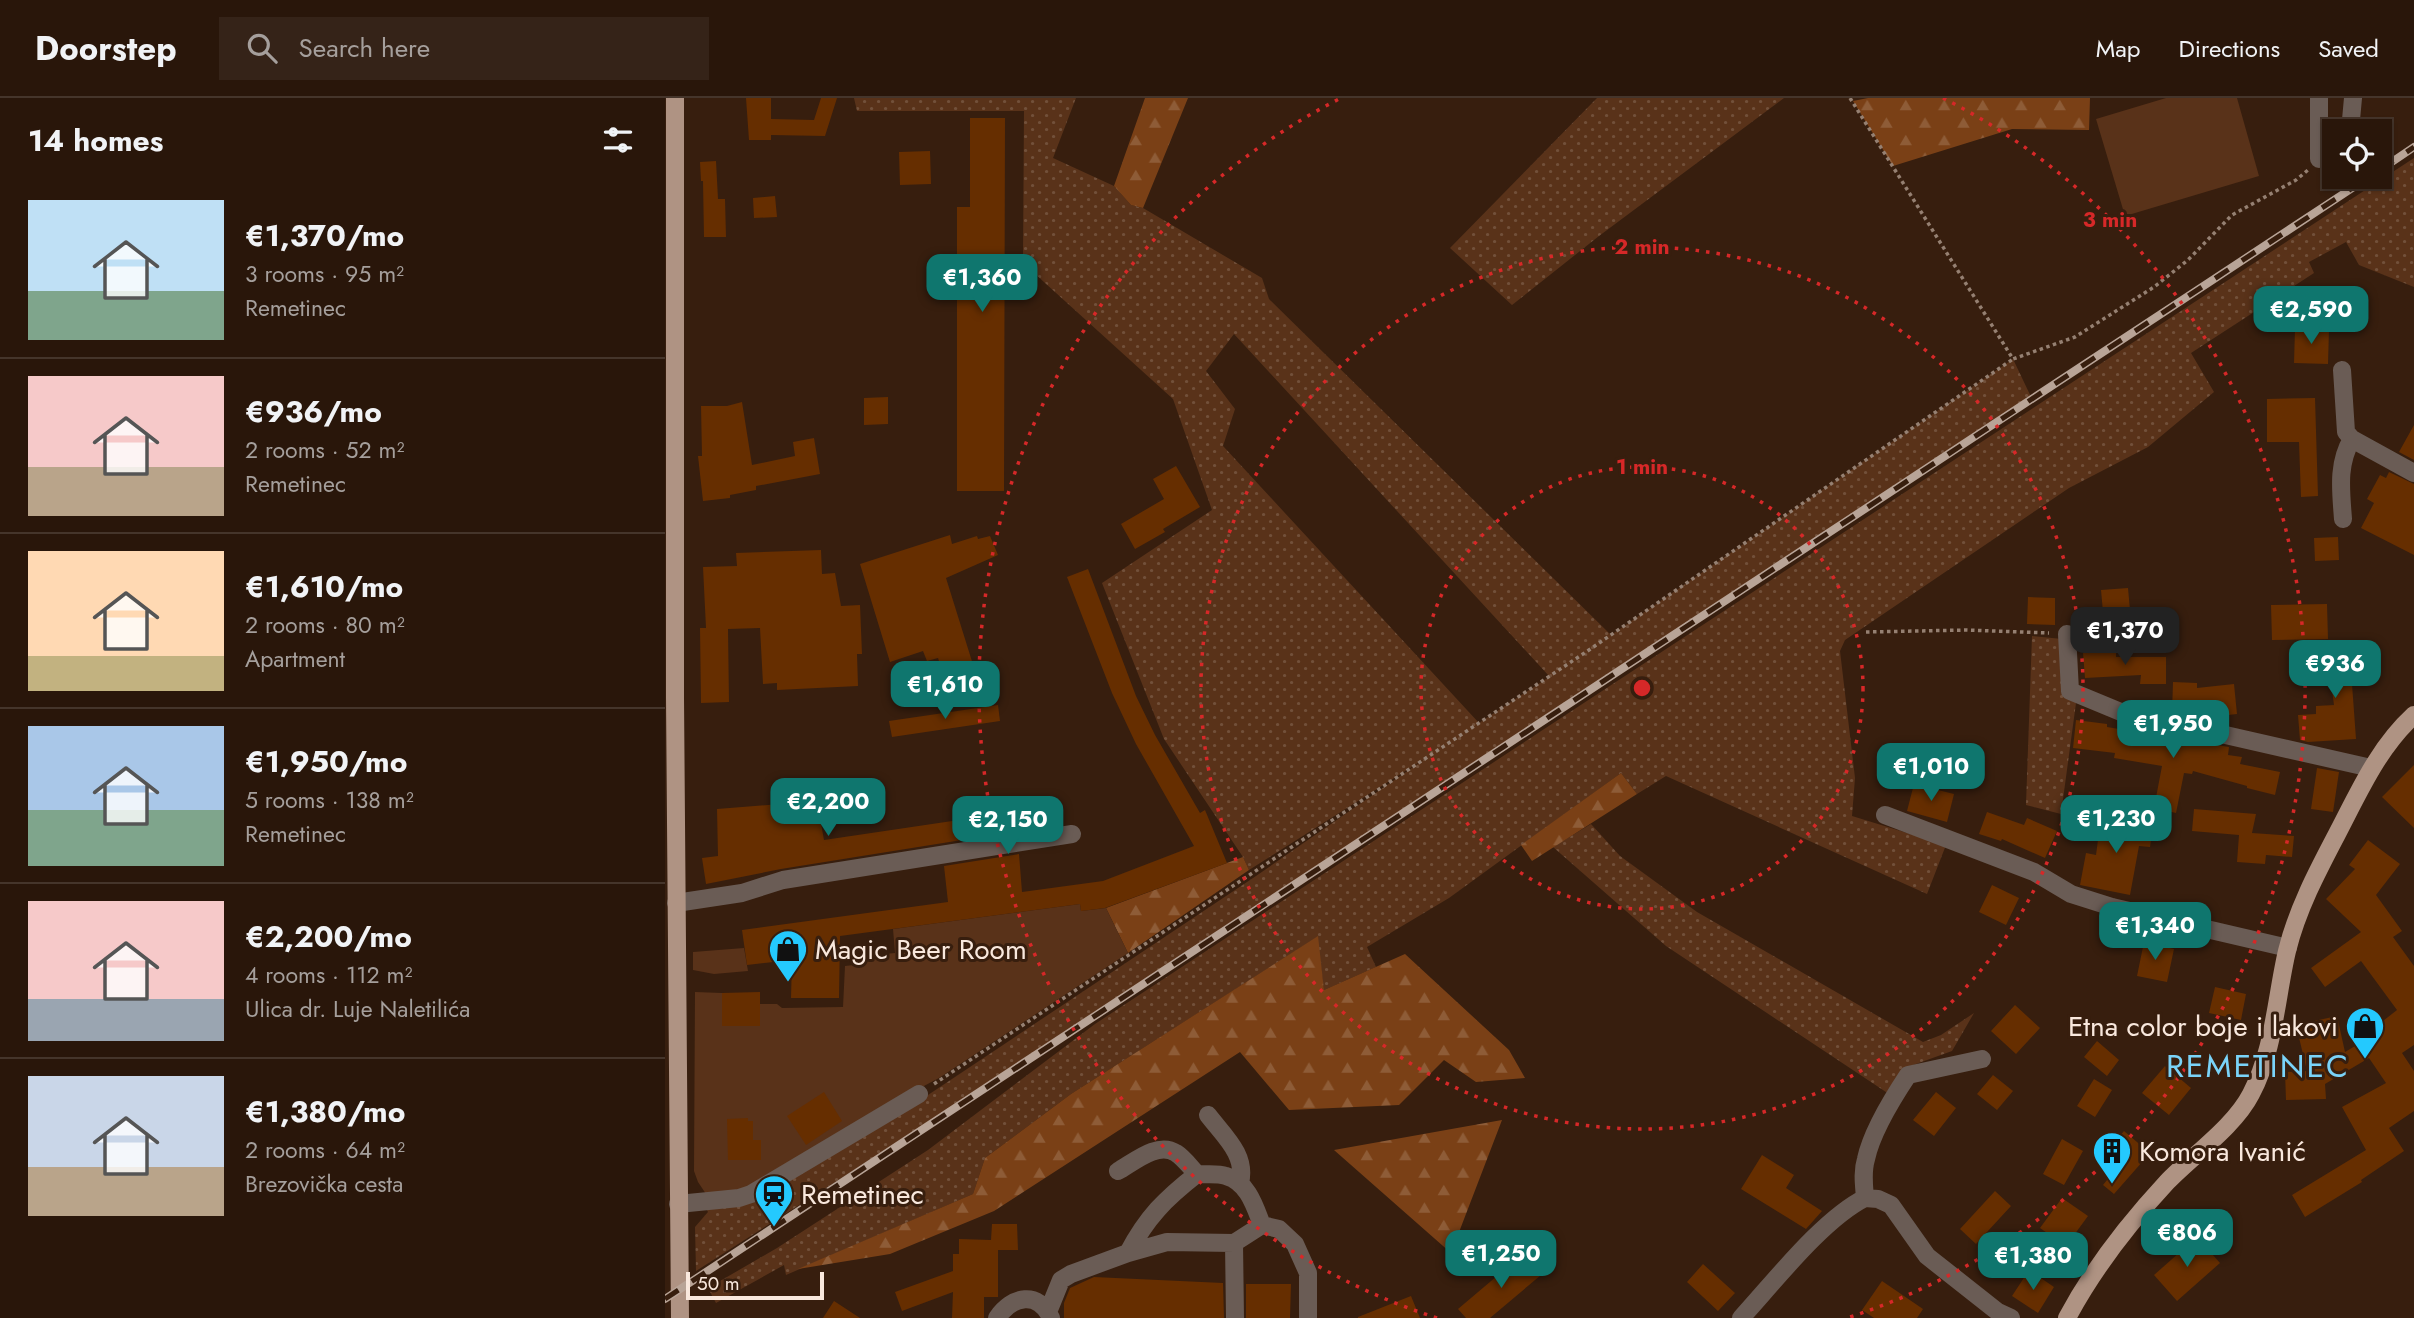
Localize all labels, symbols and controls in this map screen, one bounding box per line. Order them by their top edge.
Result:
search box [219,17,709,80]
text: Doorstep [35,25,177,72]
icon: search [243,29,281,67]
text: Search here [299,29,430,67]
text: Map [2096,31,2141,66]
text: Directions [2179,31,2280,66]
text: Saved [2318,31,2379,66]
text: 14 homes [28,119,163,162]
map controls [2322,119,2392,189]
button: locate [2322,119,2392,189]
icon: filters [599,121,637,159]
text: 3 min [2083,205,2137,235]
text: €1,370/mo [245,214,404,257]
icon: home [84,228,168,312]
text: 2 min [1614,232,1670,262]
pin: €1,360 [925,254,1039,314]
text: 3 rooms · 95 m² [245,257,404,291]
text: €1,360 [942,260,1022,294]
pin: €2,590 [2254,286,2368,346]
text: Remetinec [245,291,346,325]
text: €2,590 [2269,292,2353,326]
text: €936/mo [245,390,382,433]
icon: home [84,404,168,488]
text: 2 rooms · 52 m² [245,433,404,467]
text: 1 min [1616,452,1668,482]
text: Remetinec [245,467,346,501]
text: €1,610/mo [245,565,403,608]
icon: home [84,579,168,663]
text: 2 rooms · 80 m² [245,608,405,642]
pin: €1,370 [2068,608,2182,667]
text: €1,370 [2086,613,2164,647]
pin: €936 [2294,640,2376,700]
text: Apartment [245,642,345,676]
text: €936 [2305,646,2365,680]
pin: €1,610 [888,662,1002,721]
text: €1,610 [907,667,983,701]
centre of rings [1630,676,1654,700]
pin: €1,950 [2116,700,2230,760]
text: €1,950 [2133,706,2213,740]
text: €1,950/mo [245,740,407,783]
pin: €1,010 [1874,744,1988,803]
text: €1,010 [1893,749,1969,783]
icon: home [84,754,168,838]
pin: €2,200 [771,778,885,838]
text: 5 rooms · 138 m² [245,783,414,817]
text: €2,200 [786,784,870,818]
pin: €2,150 [951,796,1065,856]
pin: €1,230 [2059,796,2173,855]
text: €1,230 [2077,801,2155,835]
text: €2,150 [968,802,1048,836]
text: Remetinec [245,817,346,851]
pin: €1,340 [2098,902,2212,962]
text: €1,340 [2115,908,2195,942]
text: €2,200/mo [245,915,412,958]
shop icon: Magic Beer Room [767,928,809,983]
icon: home [84,929,168,1013]
place label: Magic Beer Room [815,929,1027,970]
text: 4 rooms · 112 m² [245,958,412,992]
text: Ulica dr. Luje Naletilića [245,992,470,1026]
shop icon: Etna color boje i lakovi [2344,1005,2386,1060]
place label: Etna color boje i lakovi [2068,1006,2338,1047]
district label: REMETINEC [2166,1043,2350,1089]
text: €1,380/mo [245,1090,405,1133]
icon: home [84,1104,168,1188]
building icon: Komora Ivanić [2091,1130,2133,1185]
place label: Komora Ivanić [2139,1131,2306,1172]
text: 2 rooms · 64 m² [245,1133,405,1167]
text: Brezovička cesta [245,1167,403,1201]
station icon: Remetinec [753,1173,795,1228]
place label: Remetinec [801,1174,924,1215]
pin: €806 [2146,1210,2228,1269]
text: €806 [2157,1215,2217,1249]
pin: €1,250 [1444,1230,1558,1290]
pin: €1,380 [1976,1232,2090,1292]
text: €1,250 [1461,1236,1541,1270]
text: €1,380 [1994,1238,2072,1272]
scale bar [686,1269,824,1301]
text: 50 m [697,1270,740,1297]

